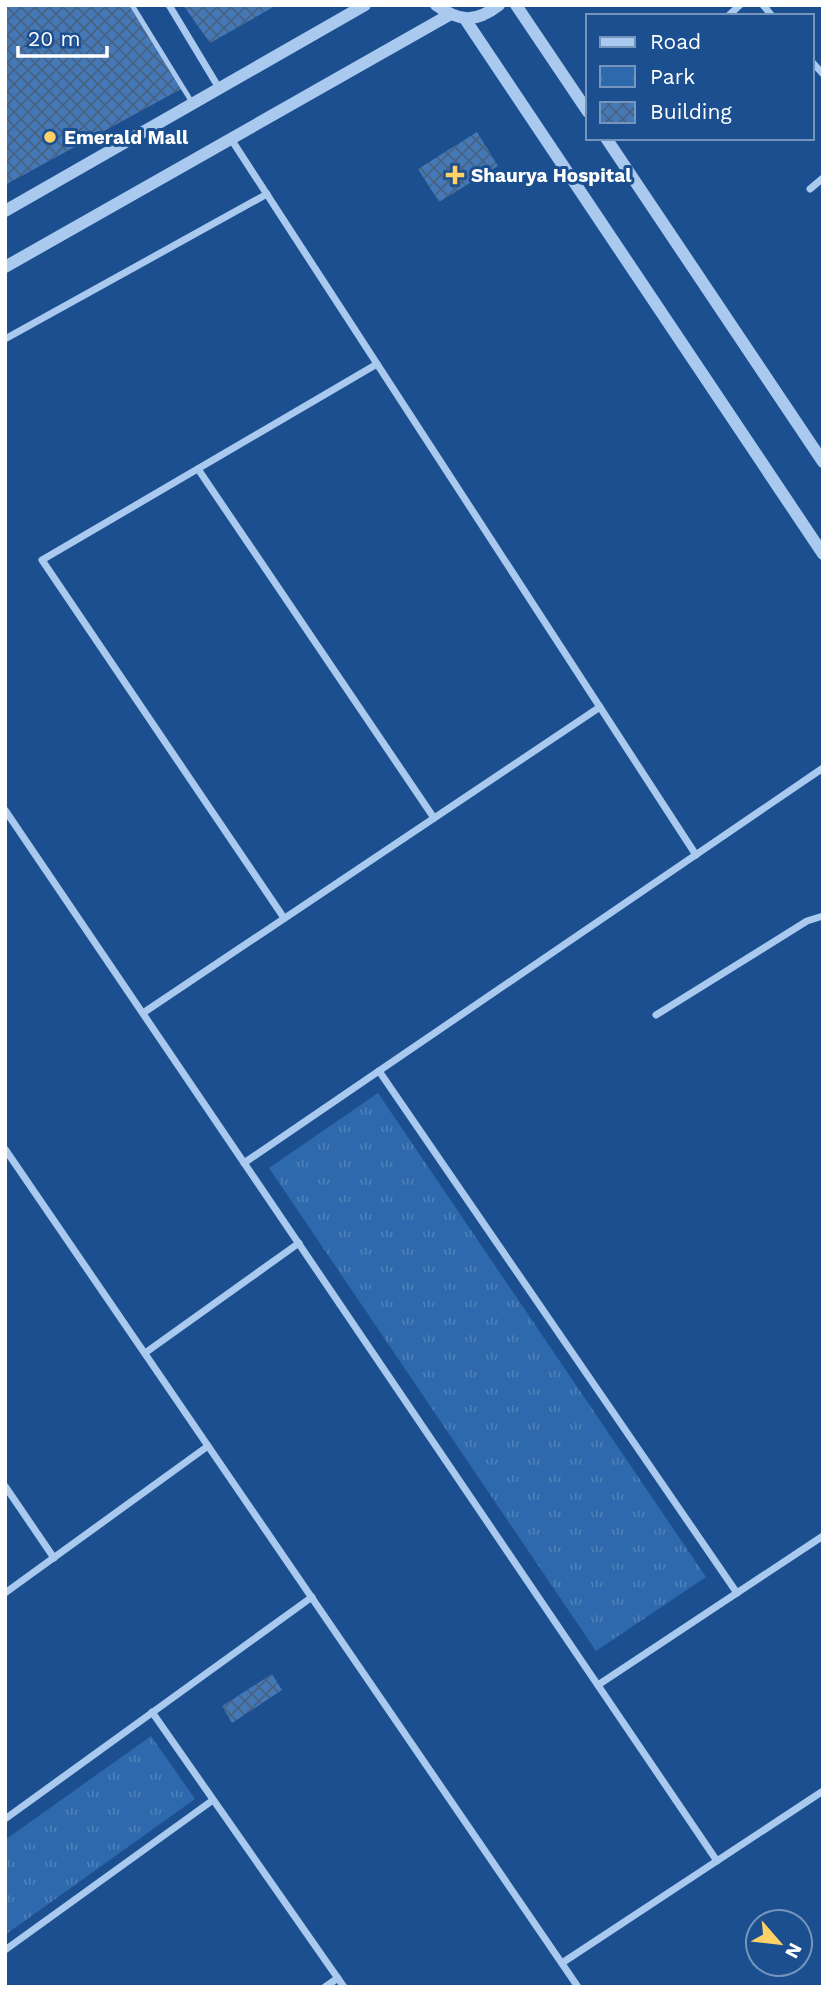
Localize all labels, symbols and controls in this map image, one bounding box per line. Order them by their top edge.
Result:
scale bar [18,14,107,58]
legend [586,14,814,140]
text: 20 m [28,26,80,51]
text: Road [650,29,701,54]
text: Park [650,64,695,89]
text: Building [650,99,732,124]
place label: Emerald Mall [64,126,189,149]
marker: Emerald Mall [42,129,58,145]
place label: Shaurya Hospital [471,164,632,187]
marker: Shaurya Hospital [445,165,465,185]
north arrow [744,1908,814,1978]
text: N [780,1939,807,1962]

